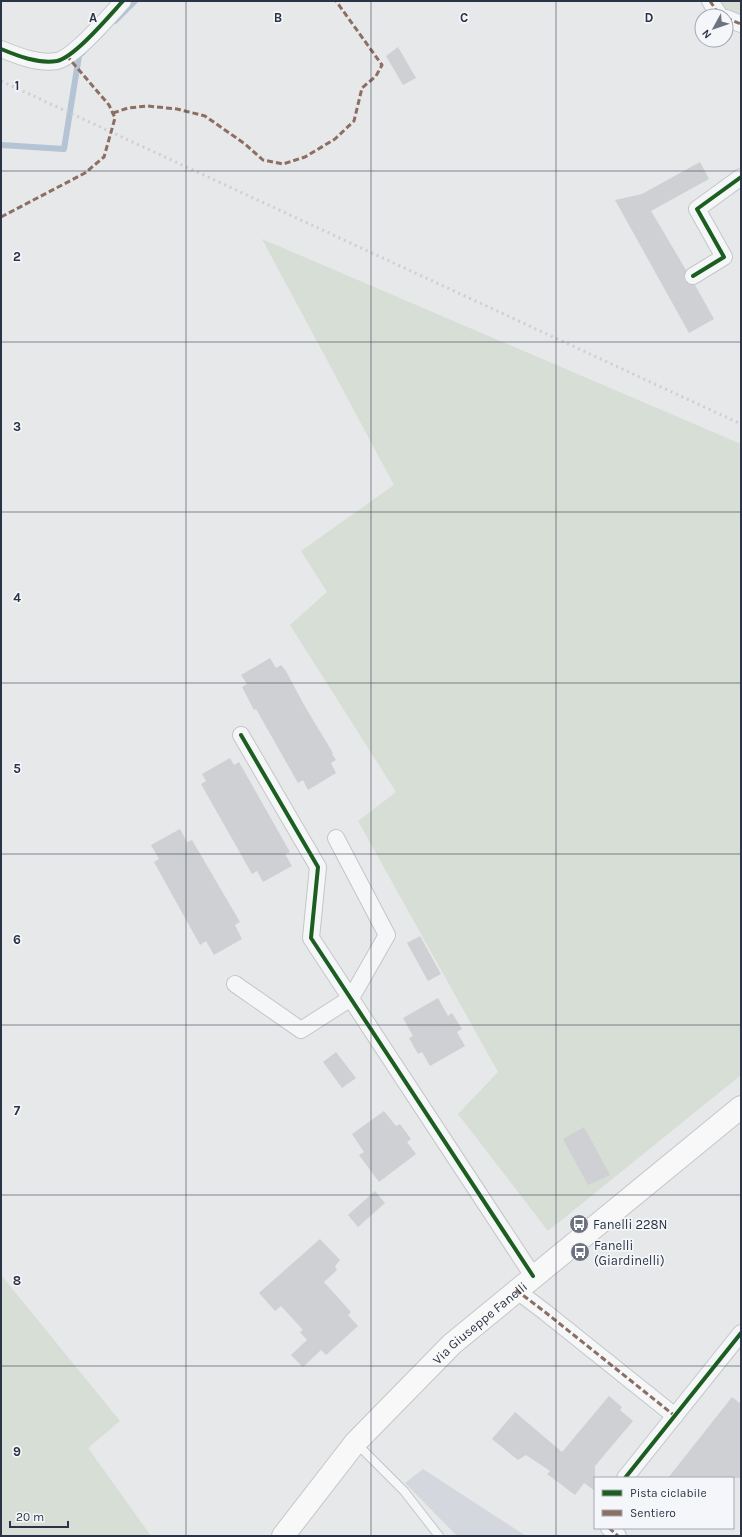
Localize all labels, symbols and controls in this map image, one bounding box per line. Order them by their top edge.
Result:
north arrow [694,8,734,48]
text: A [89,10,97,25]
text: B [274,10,282,25]
text: C [460,10,468,25]
text: D [645,10,654,25]
text: N [699,27,714,41]
text: 1 [15,78,19,93]
text: 2 [13,249,21,264]
text: 3 [13,419,21,434]
text: 4 [13,590,21,605]
text: 5 [13,761,21,776]
text: 6 [13,932,21,947]
text: 7 [14,1103,21,1118]
bus stop icon: Fanelli 228N [568,1213,590,1235]
place label: Fanelli 228N [593,1217,667,1232]
place label: Fanelli (Giardinelli) [594,1238,665,1268]
bus stop icon: Fanelli (Giardinelli) [569,1241,591,1263]
text: 8 [13,1273,21,1288]
street label: Via Giuseppe Fanelli [429,1278,530,1367]
text: 9 [13,1444,21,1459]
legend [594,1477,734,1529]
text: Pista ciclabile [630,1486,707,1500]
scale bar [10,1503,68,1529]
text: Sentiero [630,1506,676,1520]
text: 20 m [16,1510,44,1524]

